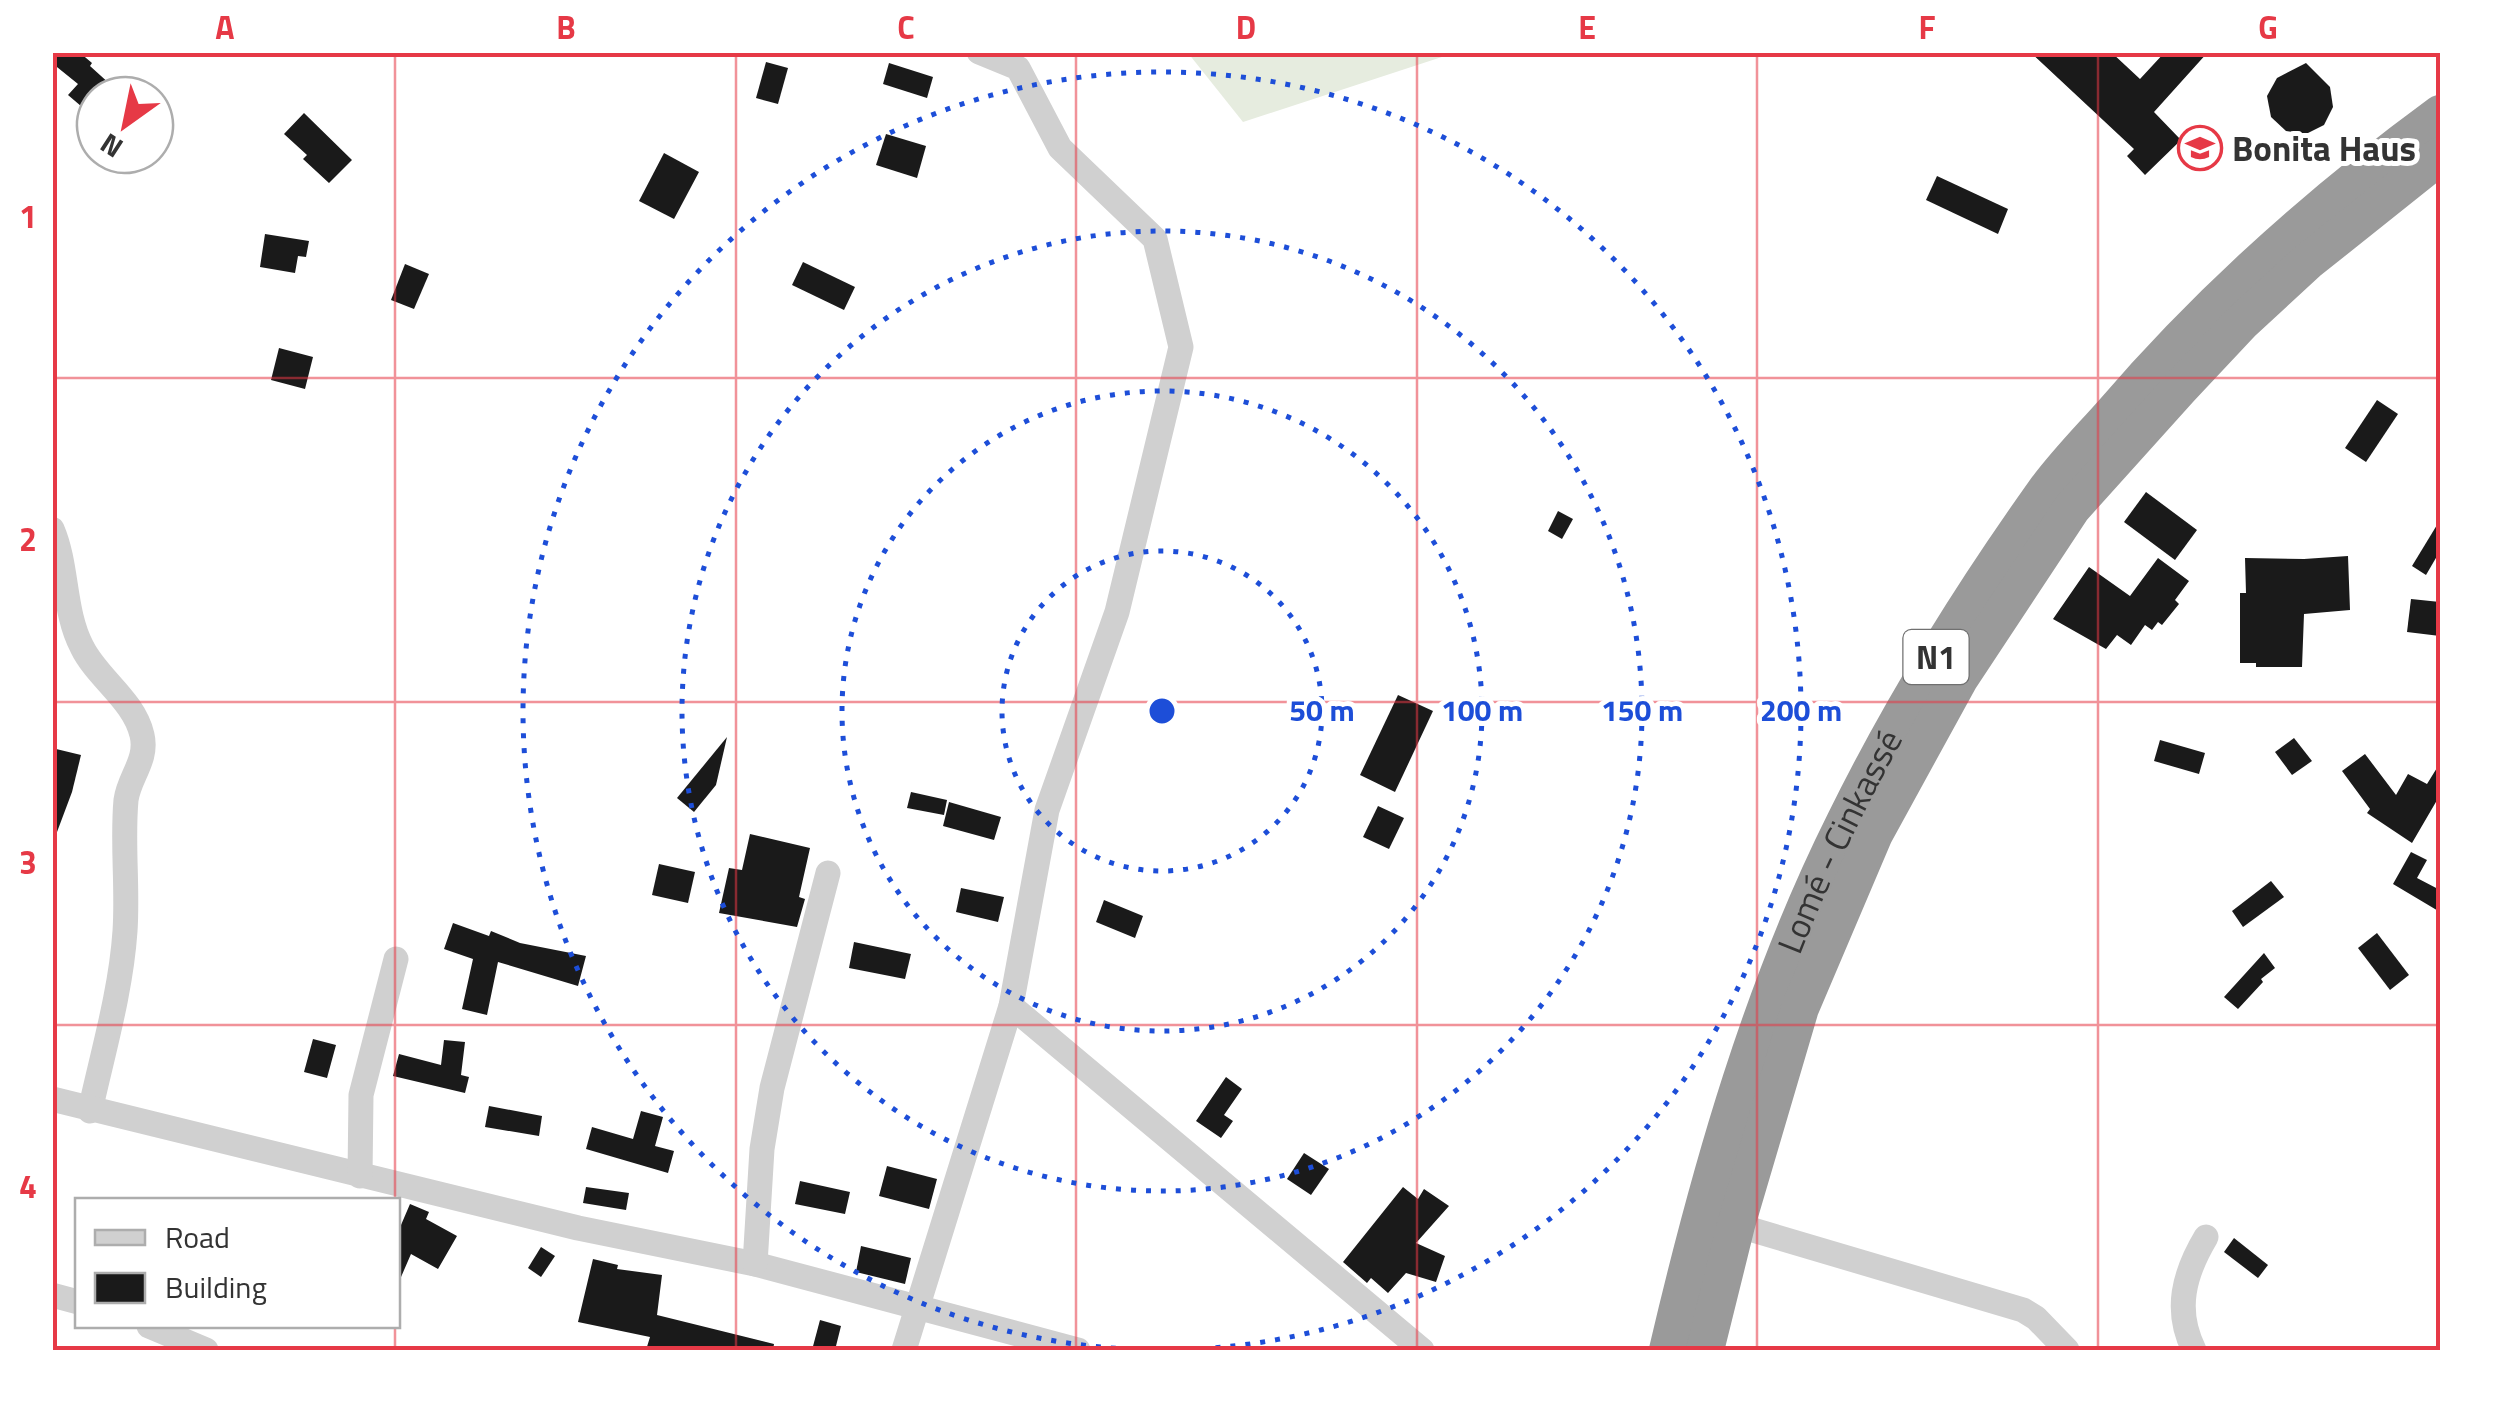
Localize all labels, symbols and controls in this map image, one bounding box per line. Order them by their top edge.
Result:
text: A [215,3,235,51]
text: B [556,3,576,51]
text: C [897,3,915,51]
text: D [1236,3,1256,51]
text: E [1578,3,1596,51]
text: F [1919,3,1936,51]
text: G [2258,3,2278,51]
north arrow [75,75,175,175]
place label: Bonita Haus [2232,121,2416,175]
text: N [91,123,131,170]
school or university icon: Bonita Haus [2177,125,2223,171]
text: 1 [19,192,37,240]
text: 2 [19,515,37,563]
road number: N1 [1904,630,1968,684]
text: 50 m [1289,687,1355,733]
text: 100 m [1441,687,1523,733]
text: 150 m [1601,687,1683,733]
text: 200 m [1760,687,1842,733]
centre of rings [1144,693,1180,729]
street label: Lomé - Cinkassé [1762,719,1916,961]
text: 3 [19,838,37,886]
text: 4 [19,1162,37,1210]
legend [75,1198,400,1328]
text: Road [165,1214,230,1260]
text: Building [165,1264,267,1310]

